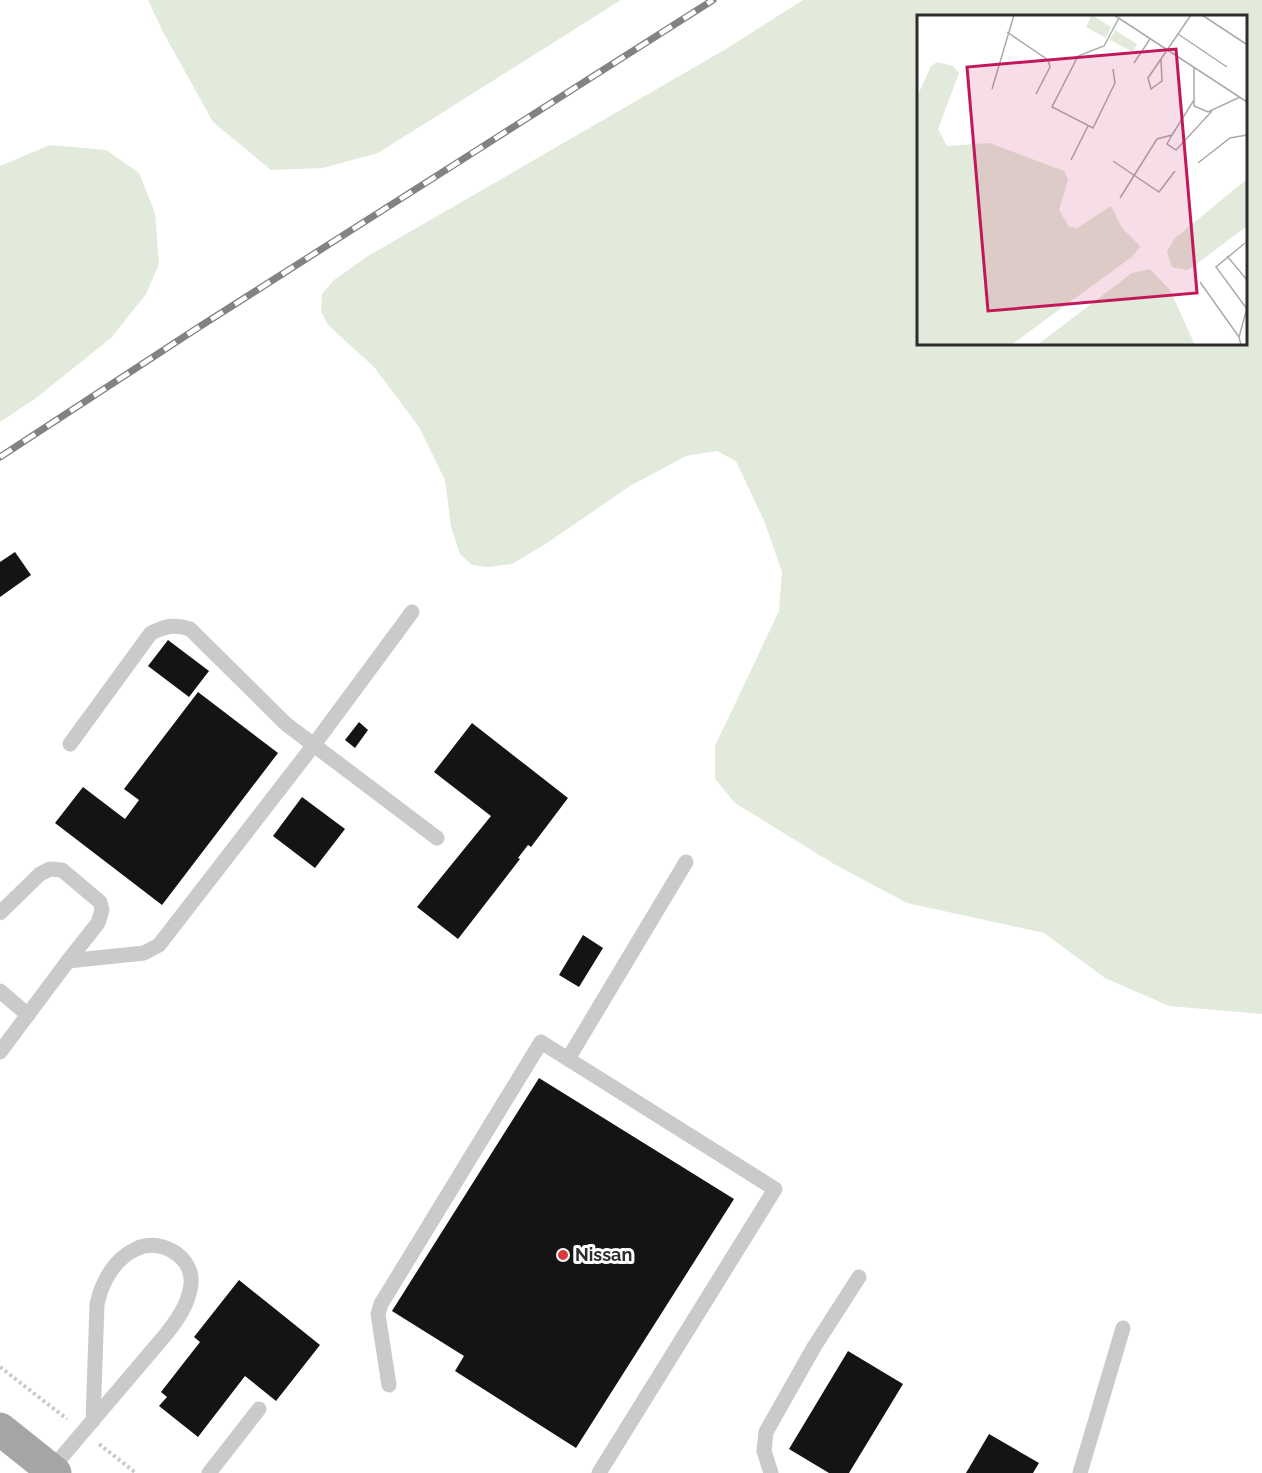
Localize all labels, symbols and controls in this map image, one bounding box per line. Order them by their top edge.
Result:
inset map [917,15,1247,345]
place label: Nissan [575,1244,632,1265]
marker: Nissan [556,1248,570,1262]

